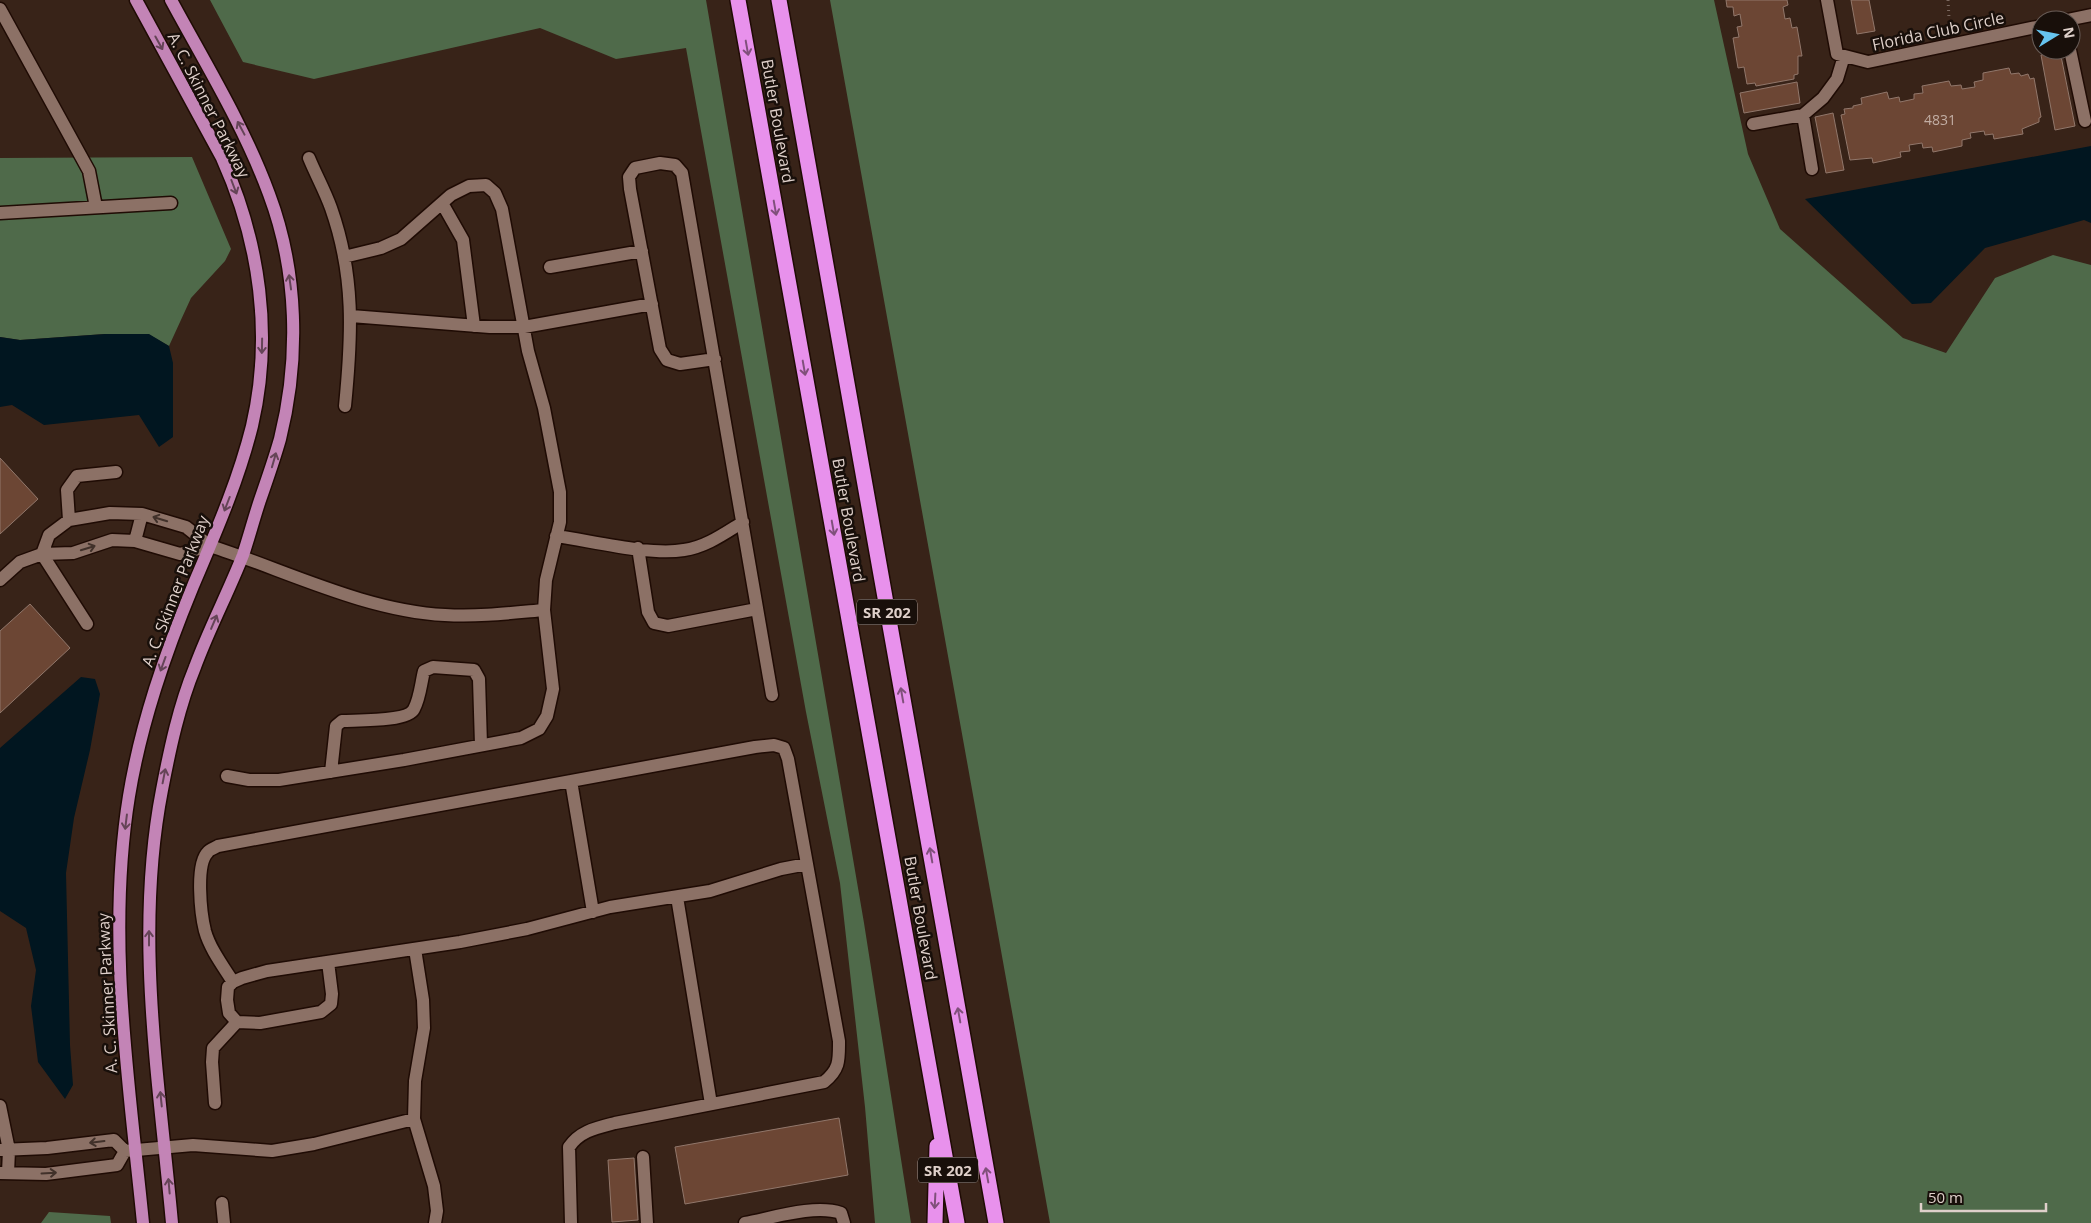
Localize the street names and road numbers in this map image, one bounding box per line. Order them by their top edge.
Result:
street label: Florida Club Circle [1870,6,2006,56]
street label: A. C. Skinner Parkway [163,29,256,182]
street label: Butler Boulevard [756,57,800,185]
street label: Butler Boulevard [827,456,871,584]
street label: A. C. Skinner Parkway [136,511,214,670]
road number: SR 202 [857,600,917,624]
street label: Butler Boulevard [899,854,943,982]
street label: A. C. Skinner Parkway [92,911,122,1074]
road number: SR 202 [918,1158,978,1182]

